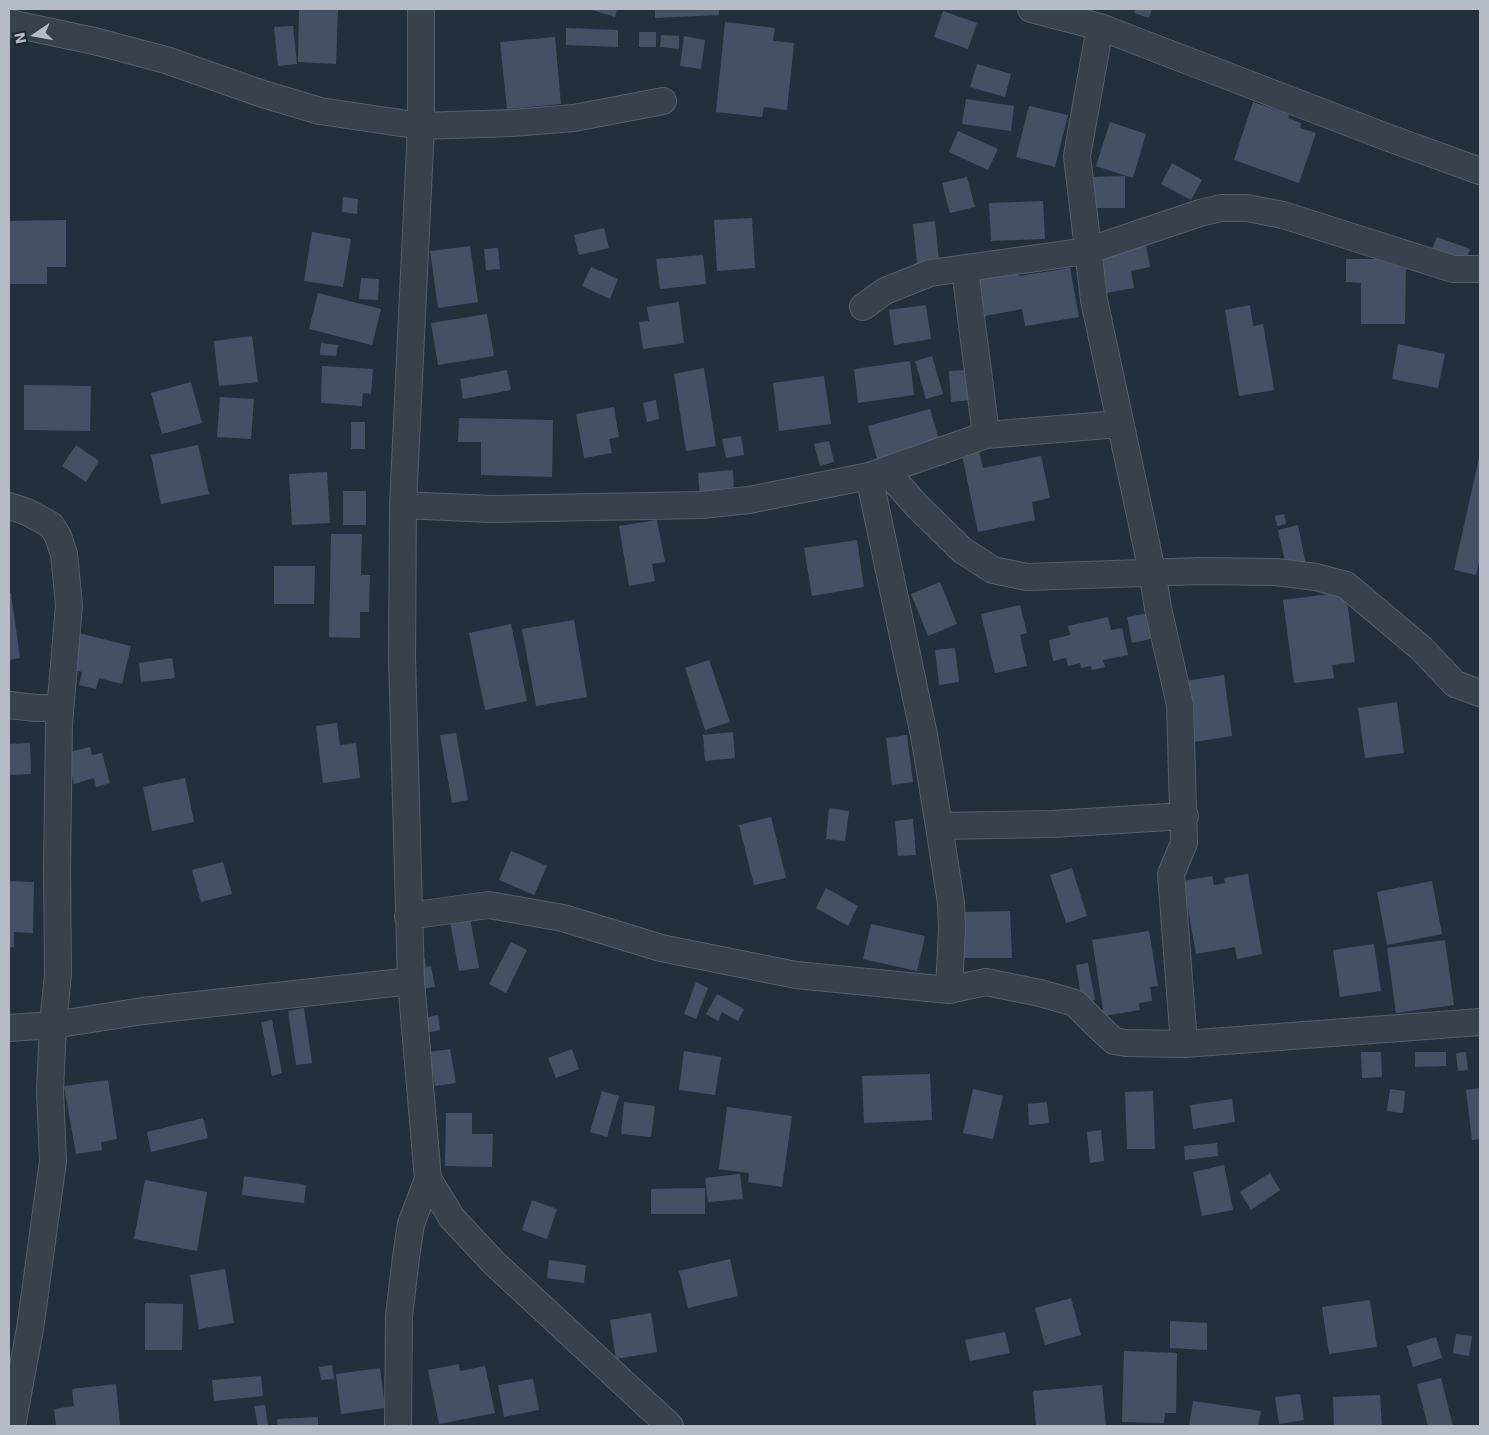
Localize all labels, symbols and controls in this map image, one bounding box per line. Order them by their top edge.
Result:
north arrow [10,10,60,60]
text: N [11,31,29,46]

